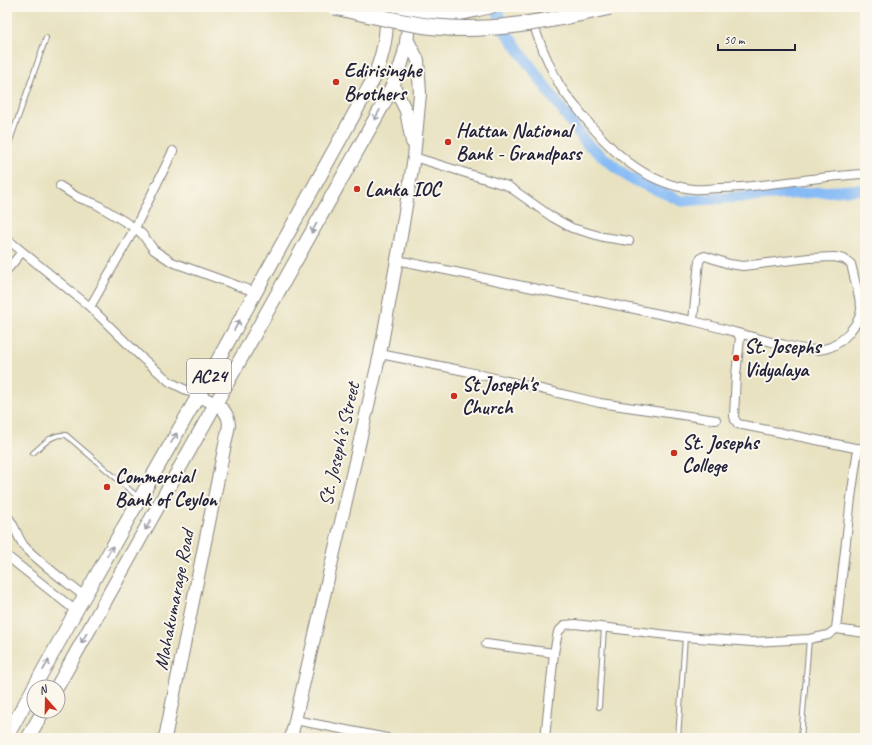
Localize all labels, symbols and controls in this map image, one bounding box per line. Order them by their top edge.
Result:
scale bar [718,26,795,52]
text: 50 m [724,32,746,48]
place label: Edirisinghe Brothers [344,58,423,106]
marker: Edirisinghe Brothers [331,77,341,87]
one-way arrow [373,108,381,120]
place label: Hattan National Bank - Grandpass [456,118,583,166]
marker: Hattan National Bank - Grandpass [443,137,453,147]
place label: Lanka IOC [365,177,442,202]
marker: Lanka IOC [352,184,362,194]
one-way arrow [309,222,317,234]
one-way arrow [234,319,241,331]
place label: St. Josephs Vidyalaya [744,334,823,383]
marker: St. Josephs Vidyalaya [731,353,741,363]
road number: AC24 [187,359,231,393]
place label: St Joseph's Church [462,372,539,420]
street label: St. Joseph's Street [313,378,366,508]
marker: St Joseph's Church [449,391,459,401]
place label: St. Josephs College [682,430,761,478]
one-way arrow [171,432,178,444]
marker: St. Josephs College [669,448,679,458]
place label: Commercial Bank of Ceylon [115,464,219,512]
marker: Commercial Bank of Ceylon [102,482,112,492]
one-way arrow [143,518,151,530]
street label: Mahakumarage Road [148,525,200,672]
one-way arrow [106,545,114,557]
one-way arrow [80,632,87,644]
one-way arrow [43,659,51,671]
north arrow [26,679,66,719]
text: N [37,681,50,697]

